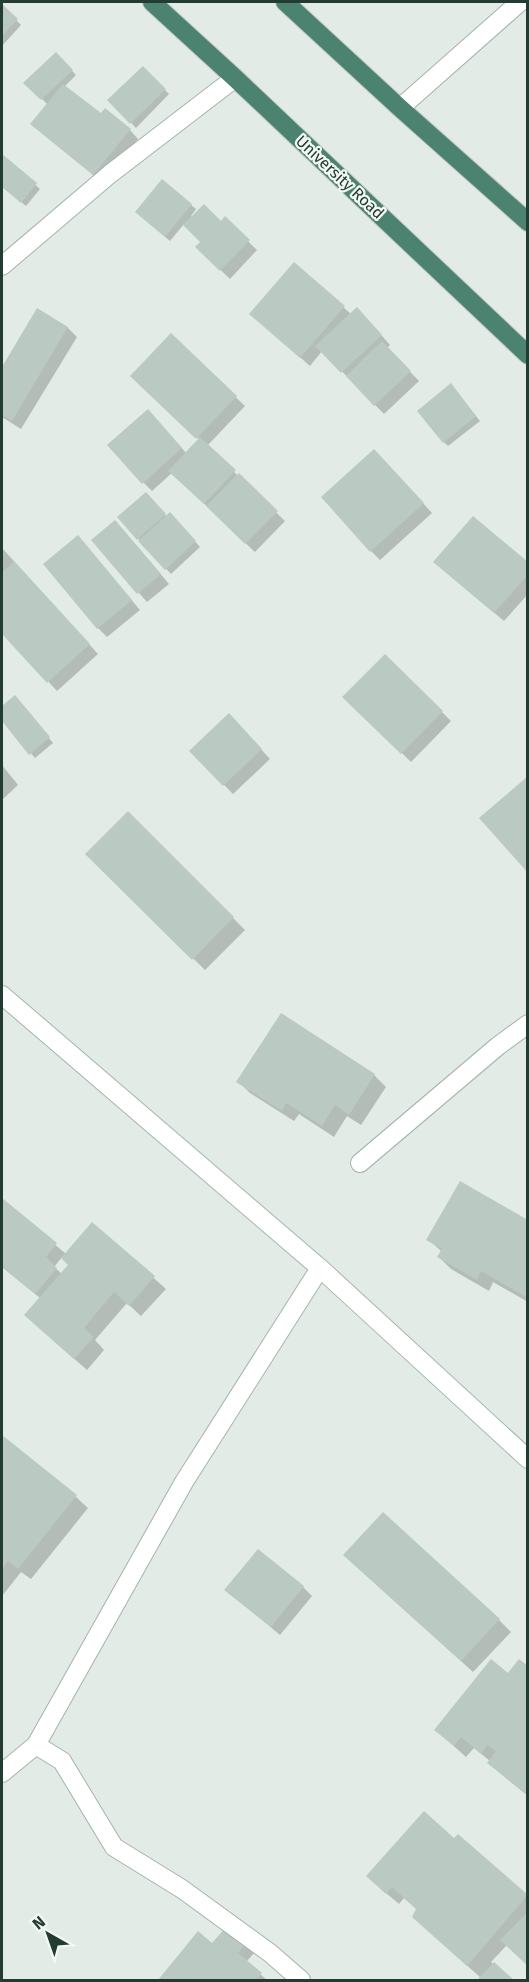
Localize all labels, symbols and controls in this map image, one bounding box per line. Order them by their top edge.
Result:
street label: University Road [292,131,388,223]
north arrow [18,1904,78,1964]
text: N [29,1912,49,1934]

